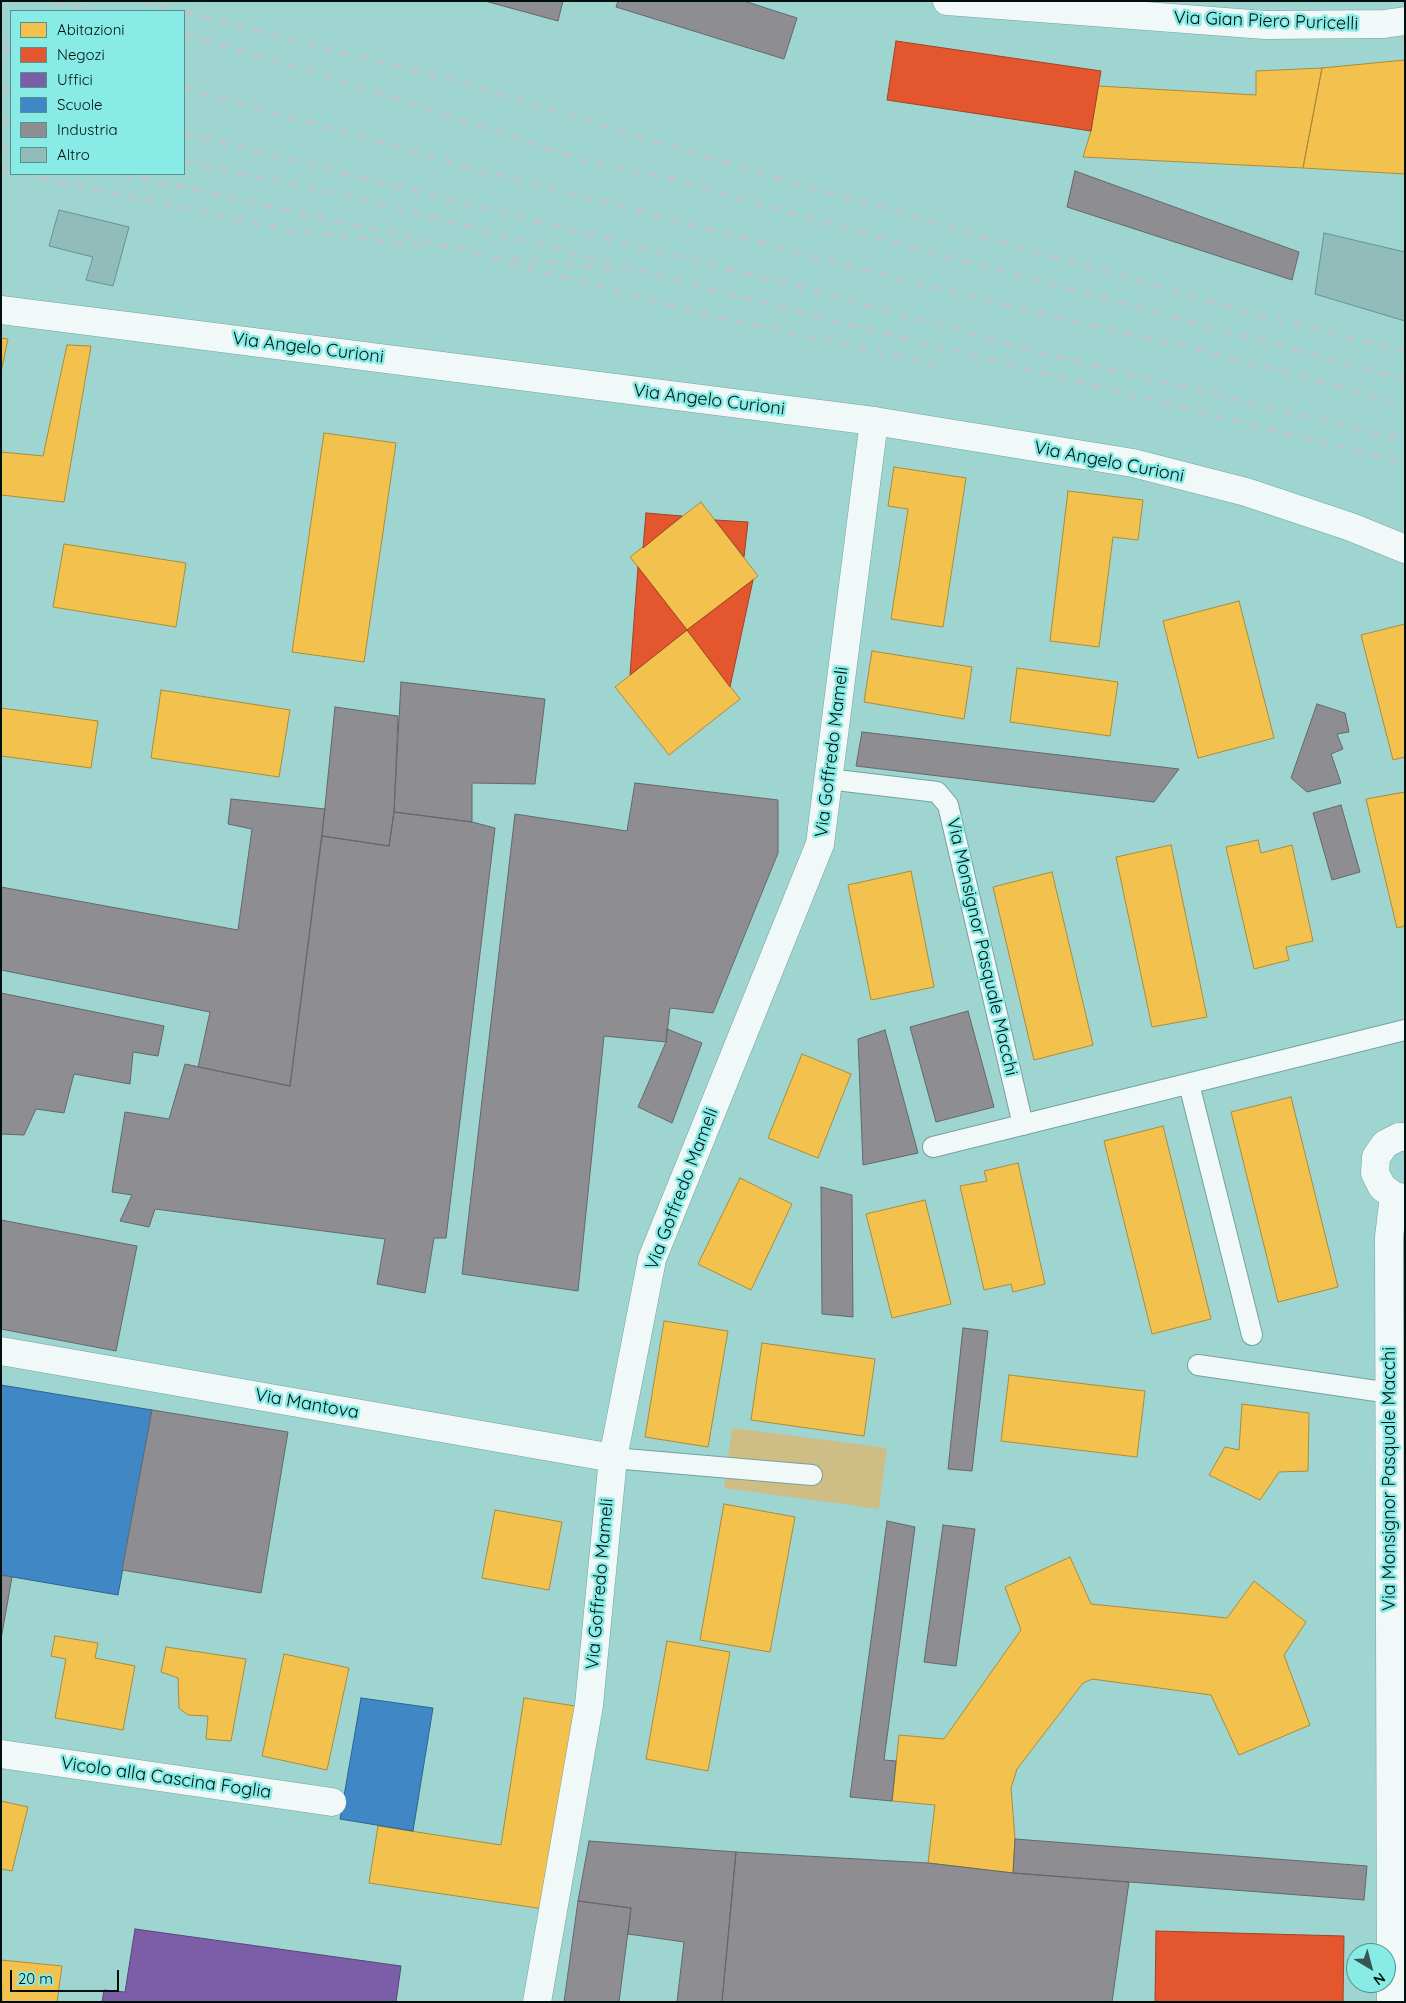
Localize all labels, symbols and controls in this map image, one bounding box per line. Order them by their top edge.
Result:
street label: Via Gian Piero Puricelli [1173,7,1359,35]
legend [10,10,185,175]
text: Abitazioni [57,20,125,39]
text: Negozi [57,45,105,64]
text: Uffici [57,70,93,89]
text: Scuole [57,95,103,114]
text: Industria [57,120,117,139]
text: Altro [57,145,90,164]
street label: Via Angelo Curioni [231,328,385,368]
street label: Via Angelo Curioni [632,380,786,420]
street label: Via Angelo Curioni [1032,437,1186,487]
street label: Via Goffredo Mameli [811,665,853,839]
street label: Via Monsignor Pasquale Macchi [942,816,1022,1078]
street label: Via Goffredo Mameli [641,1105,723,1273]
street label: Via Monsignor Pasquale Macchi [1379,1347,1401,1611]
street label: Via Mantova [253,1384,361,1424]
street label: Via Goffredo Mameli [582,1498,618,1670]
street label: Vicolo alla Cascina Foglia [59,1753,273,1803]
north arrow [1346,1943,1396,1993]
scale bar [12,1960,121,1992]
text: 20 m [18,1969,53,1988]
text: N [1370,1969,1389,1989]

